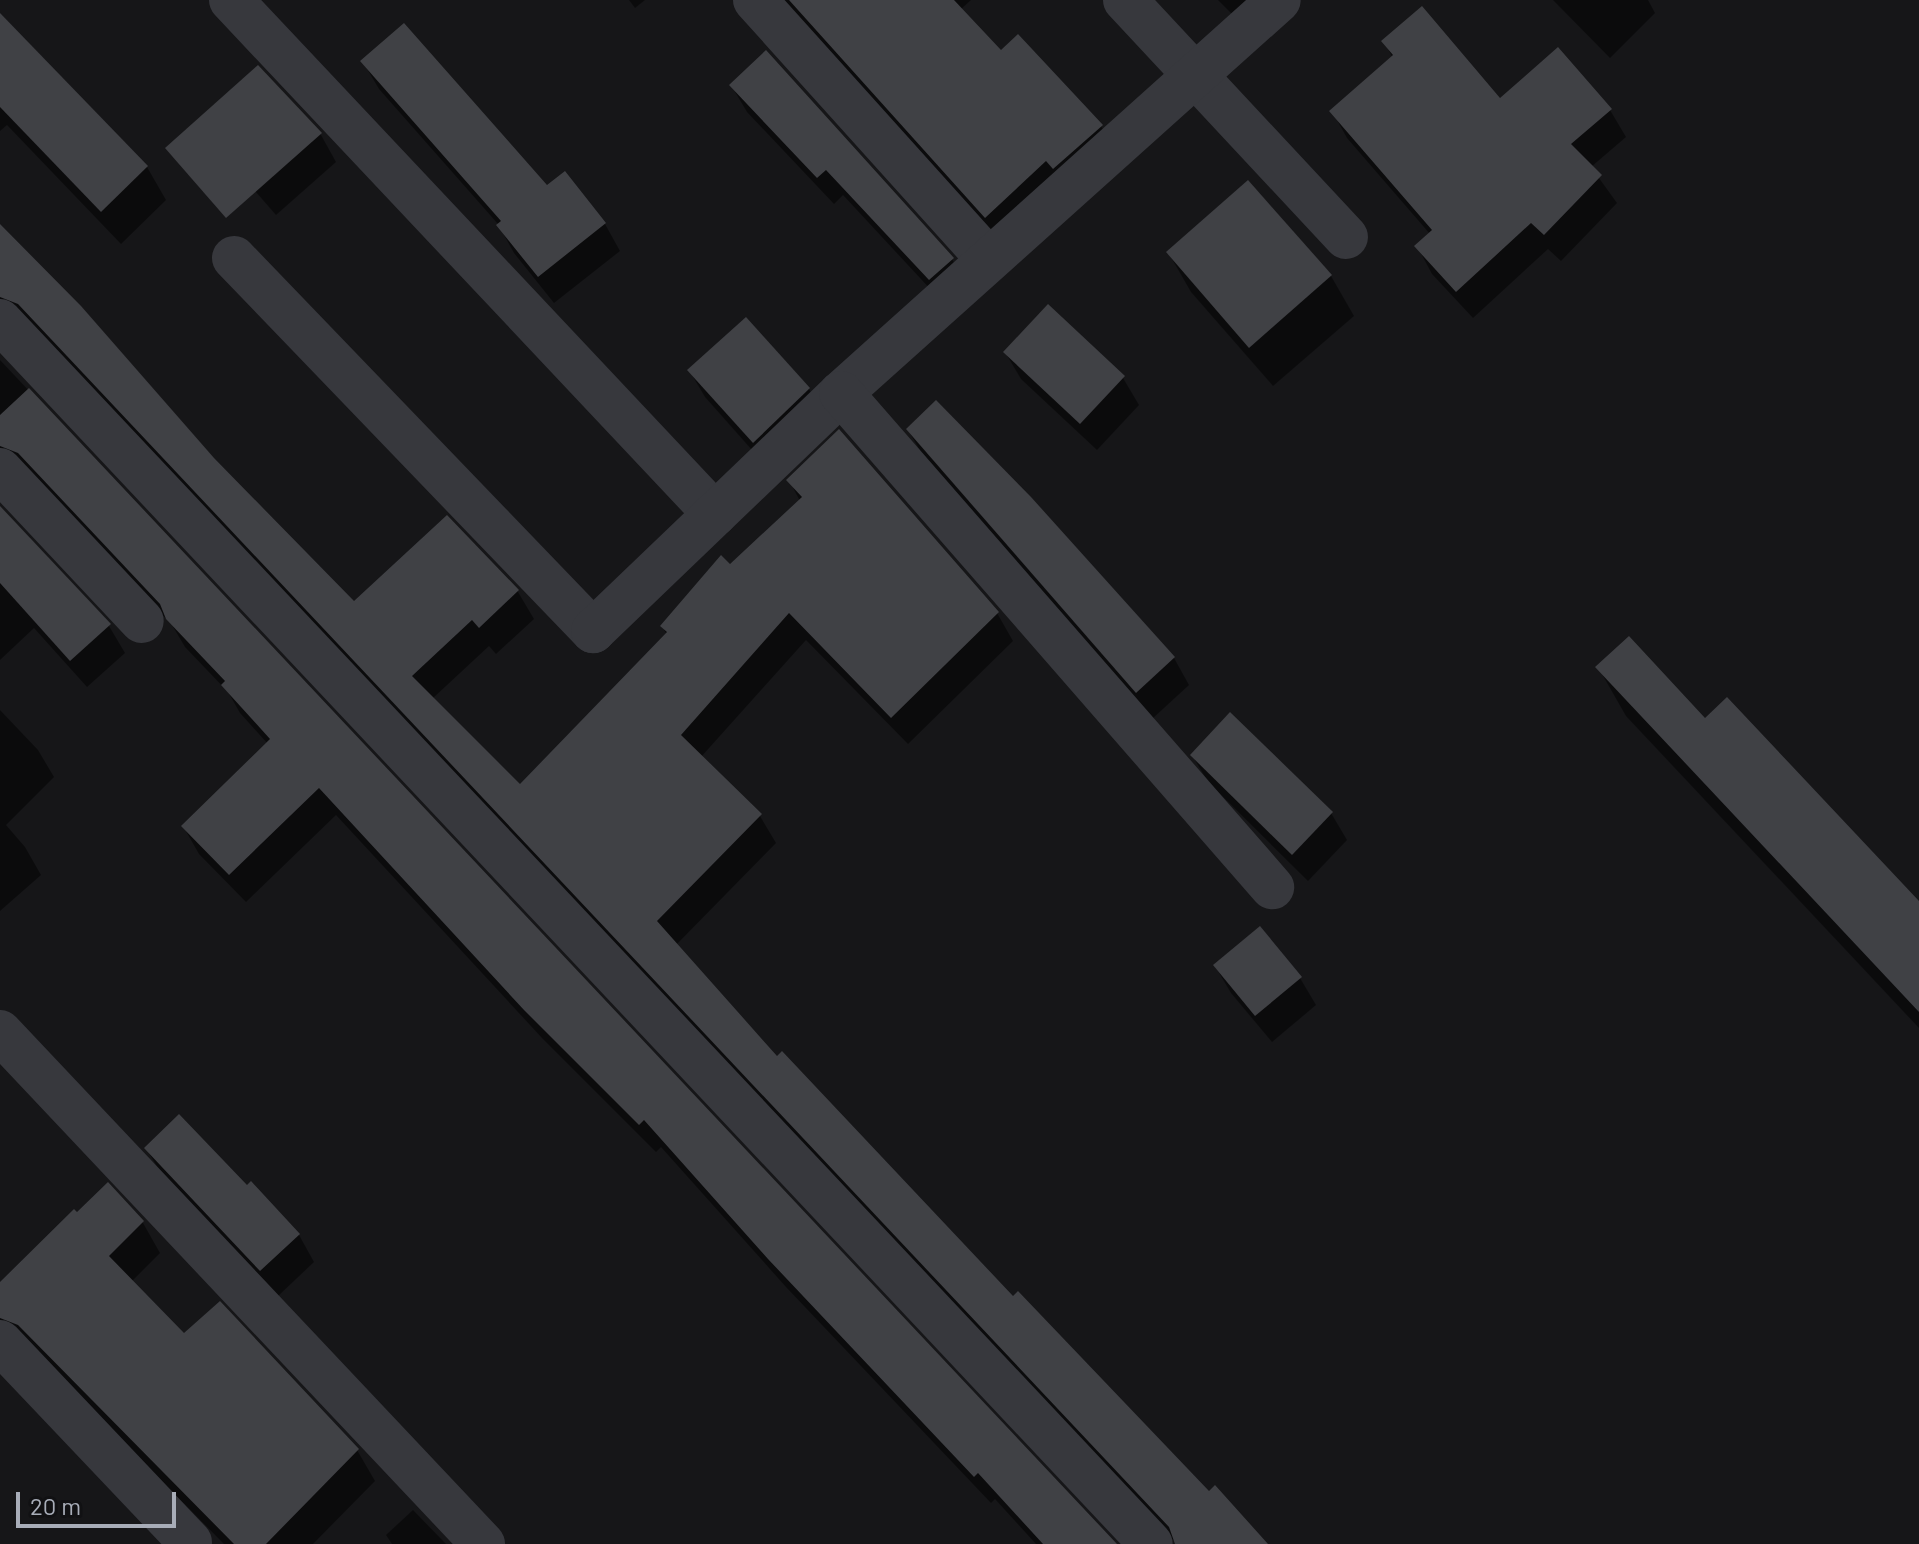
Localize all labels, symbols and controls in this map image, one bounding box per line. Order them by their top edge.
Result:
scale bar [20,1476,180,1526]
text: 20 m [30,1491,81,1520]

